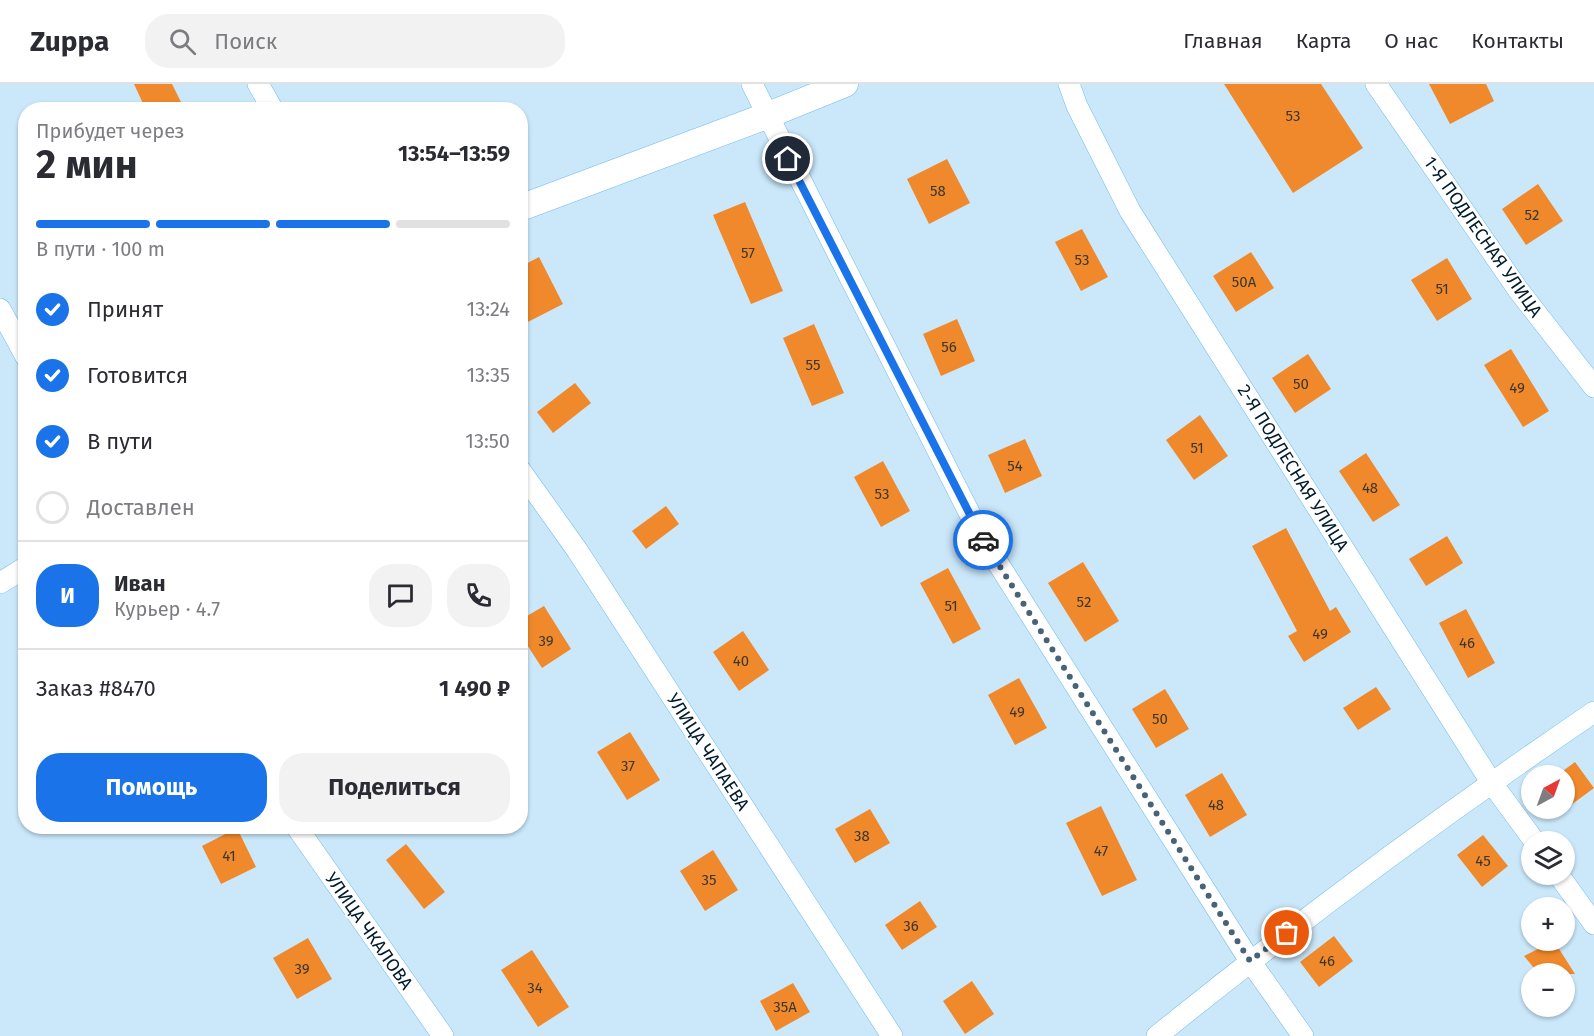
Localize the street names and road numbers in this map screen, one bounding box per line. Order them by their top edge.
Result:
street label: 1-Я ПОДЛЕСНАЯ УЛИЦА [1419,152,1547,322]
street label: 2-Я ПОДЛЕСНАЯ УЛИЦА [1233,381,1354,556]
street label: УЛИЦА ЧАПАЕВА [662,689,754,815]
street label: УЛИЦА ЧКАЛОВА [320,868,418,994]

